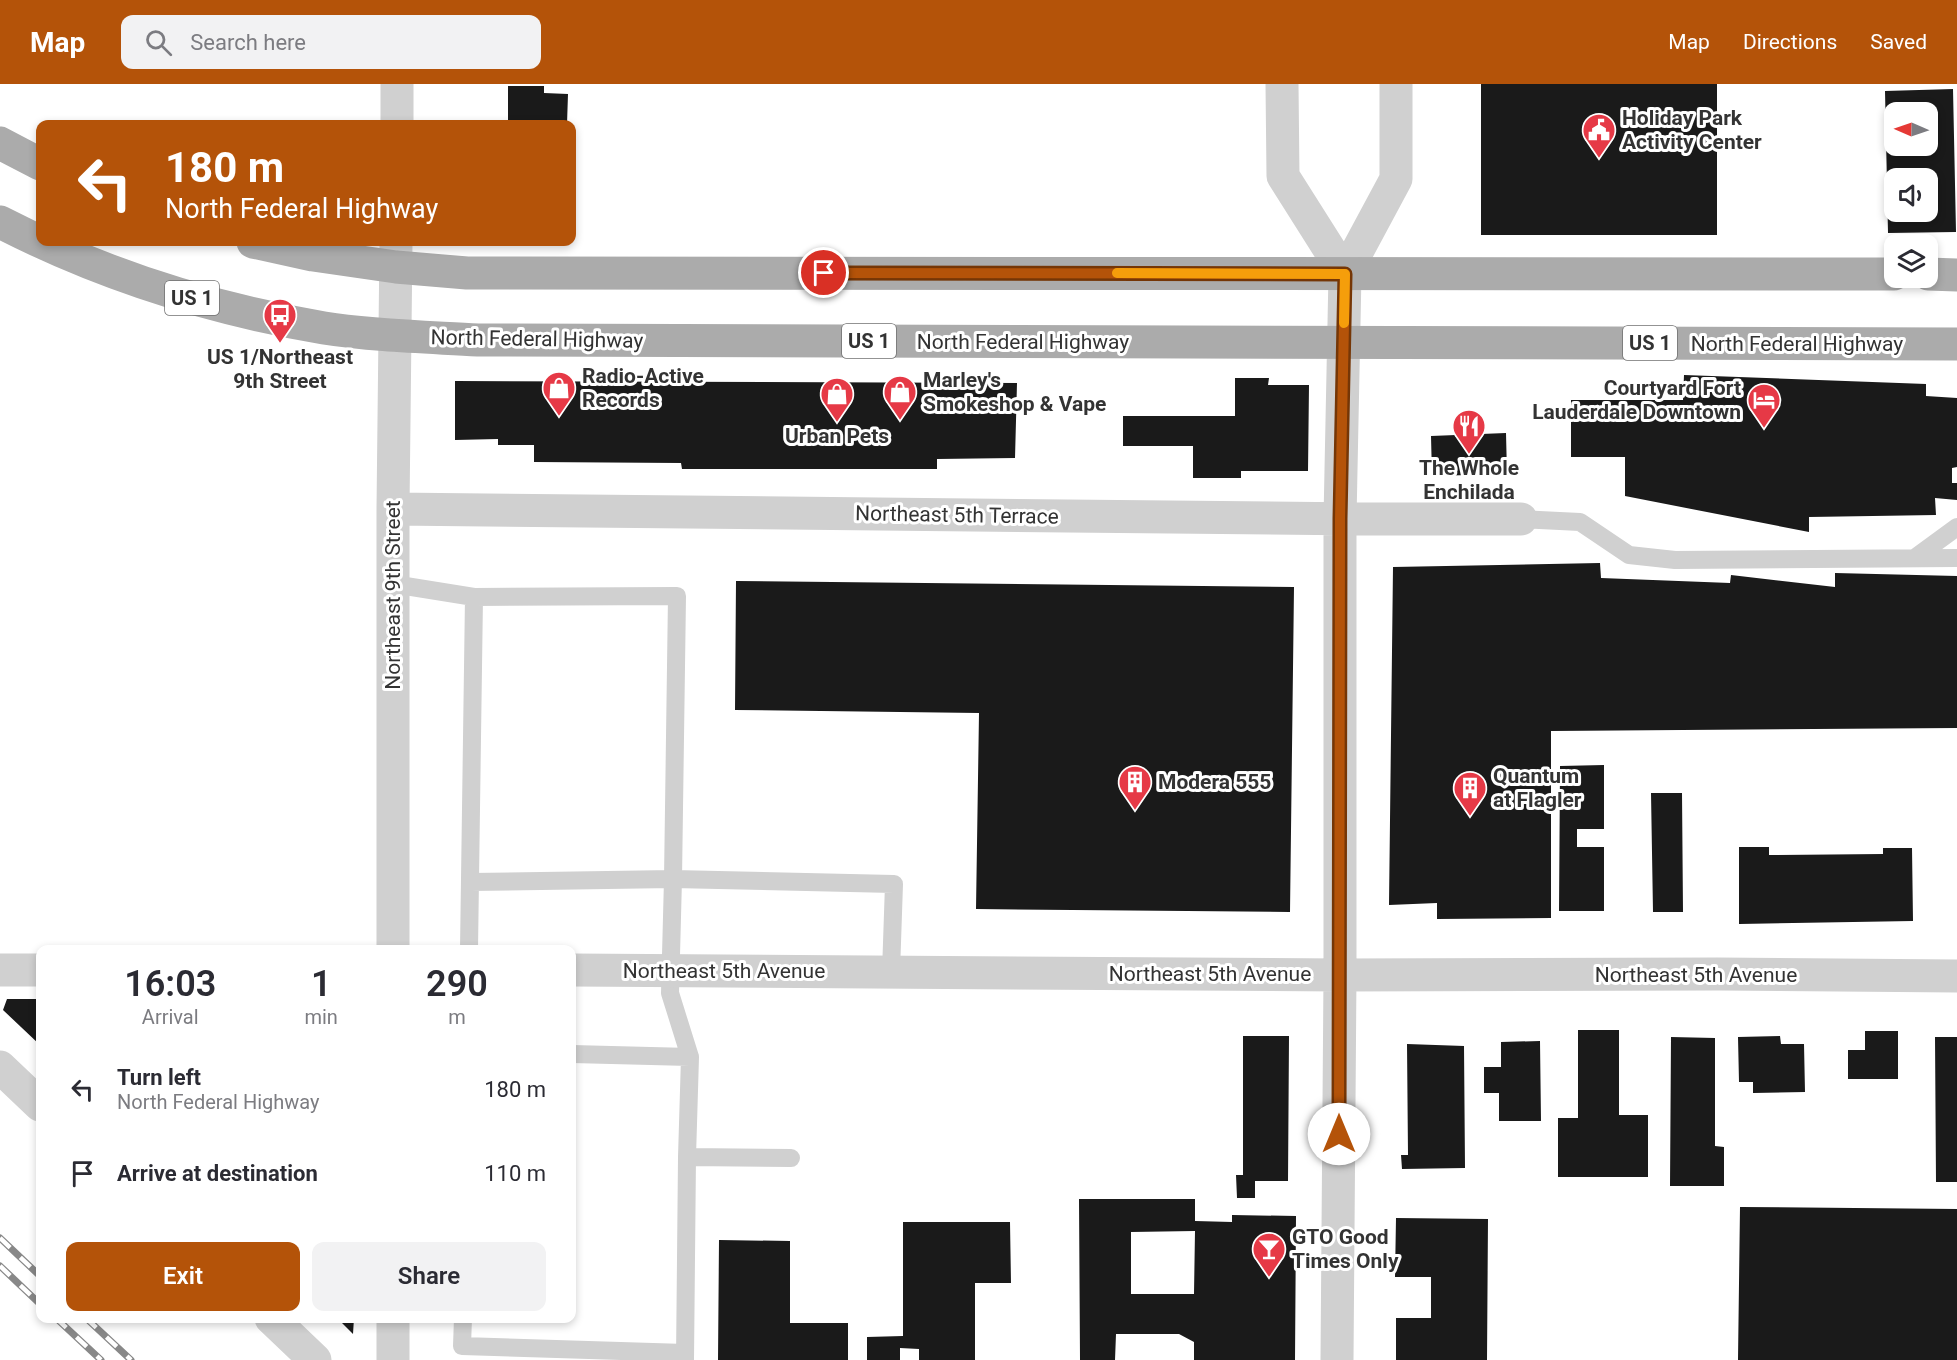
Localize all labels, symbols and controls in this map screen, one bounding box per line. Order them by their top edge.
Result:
search box [121,15,541,69]
text: Map [30,26,85,59]
icon: search [142,26,175,59]
text: Search here [190,30,306,55]
text: Map [1668,30,1710,54]
text: Directions [1743,30,1837,54]
text: Saved [1870,30,1927,54]
north arrow [1884,102,1938,156]
map controls [1884,102,1938,288]
place label: Holiday Park Activity Center [1622,106,1762,154]
public building icon: Holiday Park Activity Center [1581,112,1617,159]
text: 180 m [165,143,284,192]
icon: left [66,144,144,222]
button: sound [1884,168,1938,222]
text: North Federal Highway [165,193,438,225]
button: layers [1884,234,1938,288]
pin [798,247,849,298]
icon: arrive [807,256,840,289]
road number: US 1 [165,281,219,315]
bus stop icon: US 1/Northeast 9th Street [262,297,298,344]
road number: US 1 [842,324,896,358]
street label: North Federal Highway [430,325,644,353]
road number: US 1 [1623,326,1677,360]
street label: North Federal Highway [917,330,1129,354]
street label: North Federal Highway [1691,332,1903,356]
place label: US 1/Northeast 9th Street [207,345,353,393]
place label: Radio-Active Records [582,364,704,412]
place label: Marley's Smokeshop & Vape [923,368,1106,416]
shop icon: Radio-Active Records [541,370,577,417]
shop icon: Marley's Smokeshop & Vape [882,374,918,421]
shop icon: Urban Pets [819,376,855,423]
place label: Courtyard Fort Lauderdale Downtown [1532,376,1741,424]
hotel icon: Courtyard Fort Lauderdale Downtown [1746,382,1782,429]
restaurant icon: The Whole Enchilada [1451,408,1487,455]
place label: Urban Pets [785,424,889,448]
place label: The Whole Enchilada [1419,456,1519,504]
street label: Northeast 9th Street [381,500,405,690]
street label: Northeast 5th Terrace [855,501,1059,529]
building icon: Modera 555 [1117,764,1153,811]
place label: Quantum at Flagler [1493,764,1582,812]
place label: Modera 555 [1158,770,1271,794]
building icon: Quantum at Flagler [1452,770,1488,817]
street label: Northeast 5th Avenue [623,959,825,983]
street label: Northeast 5th Avenue [1109,962,1311,986]
text: 16:03 [124,963,216,1005]
text: 1 [311,963,331,1005]
text: 290 [426,963,488,1005]
street label: Northeast 5th Avenue [1595,963,1797,987]
text: Arrival [142,1005,199,1029]
text: min [304,1005,338,1029]
text: m [448,1005,466,1029]
text: Turn left [117,1065,201,1090]
icon: left [66,1073,99,1106]
text: 180 m [484,1077,546,1102]
text: North Federal Highway [117,1090,320,1114]
position arrow [1307,1102,1371,1166]
icon: arrive [66,1157,99,1190]
text: Arrive at destination [117,1161,318,1186]
text: 110 m [484,1161,546,1186]
place label: GTO Good Times Only [1292,1225,1399,1273]
bar icon: GTO Good Times Only [1251,1231,1287,1278]
button: Exit [66,1242,300,1311]
button: Share [312,1242,546,1311]

